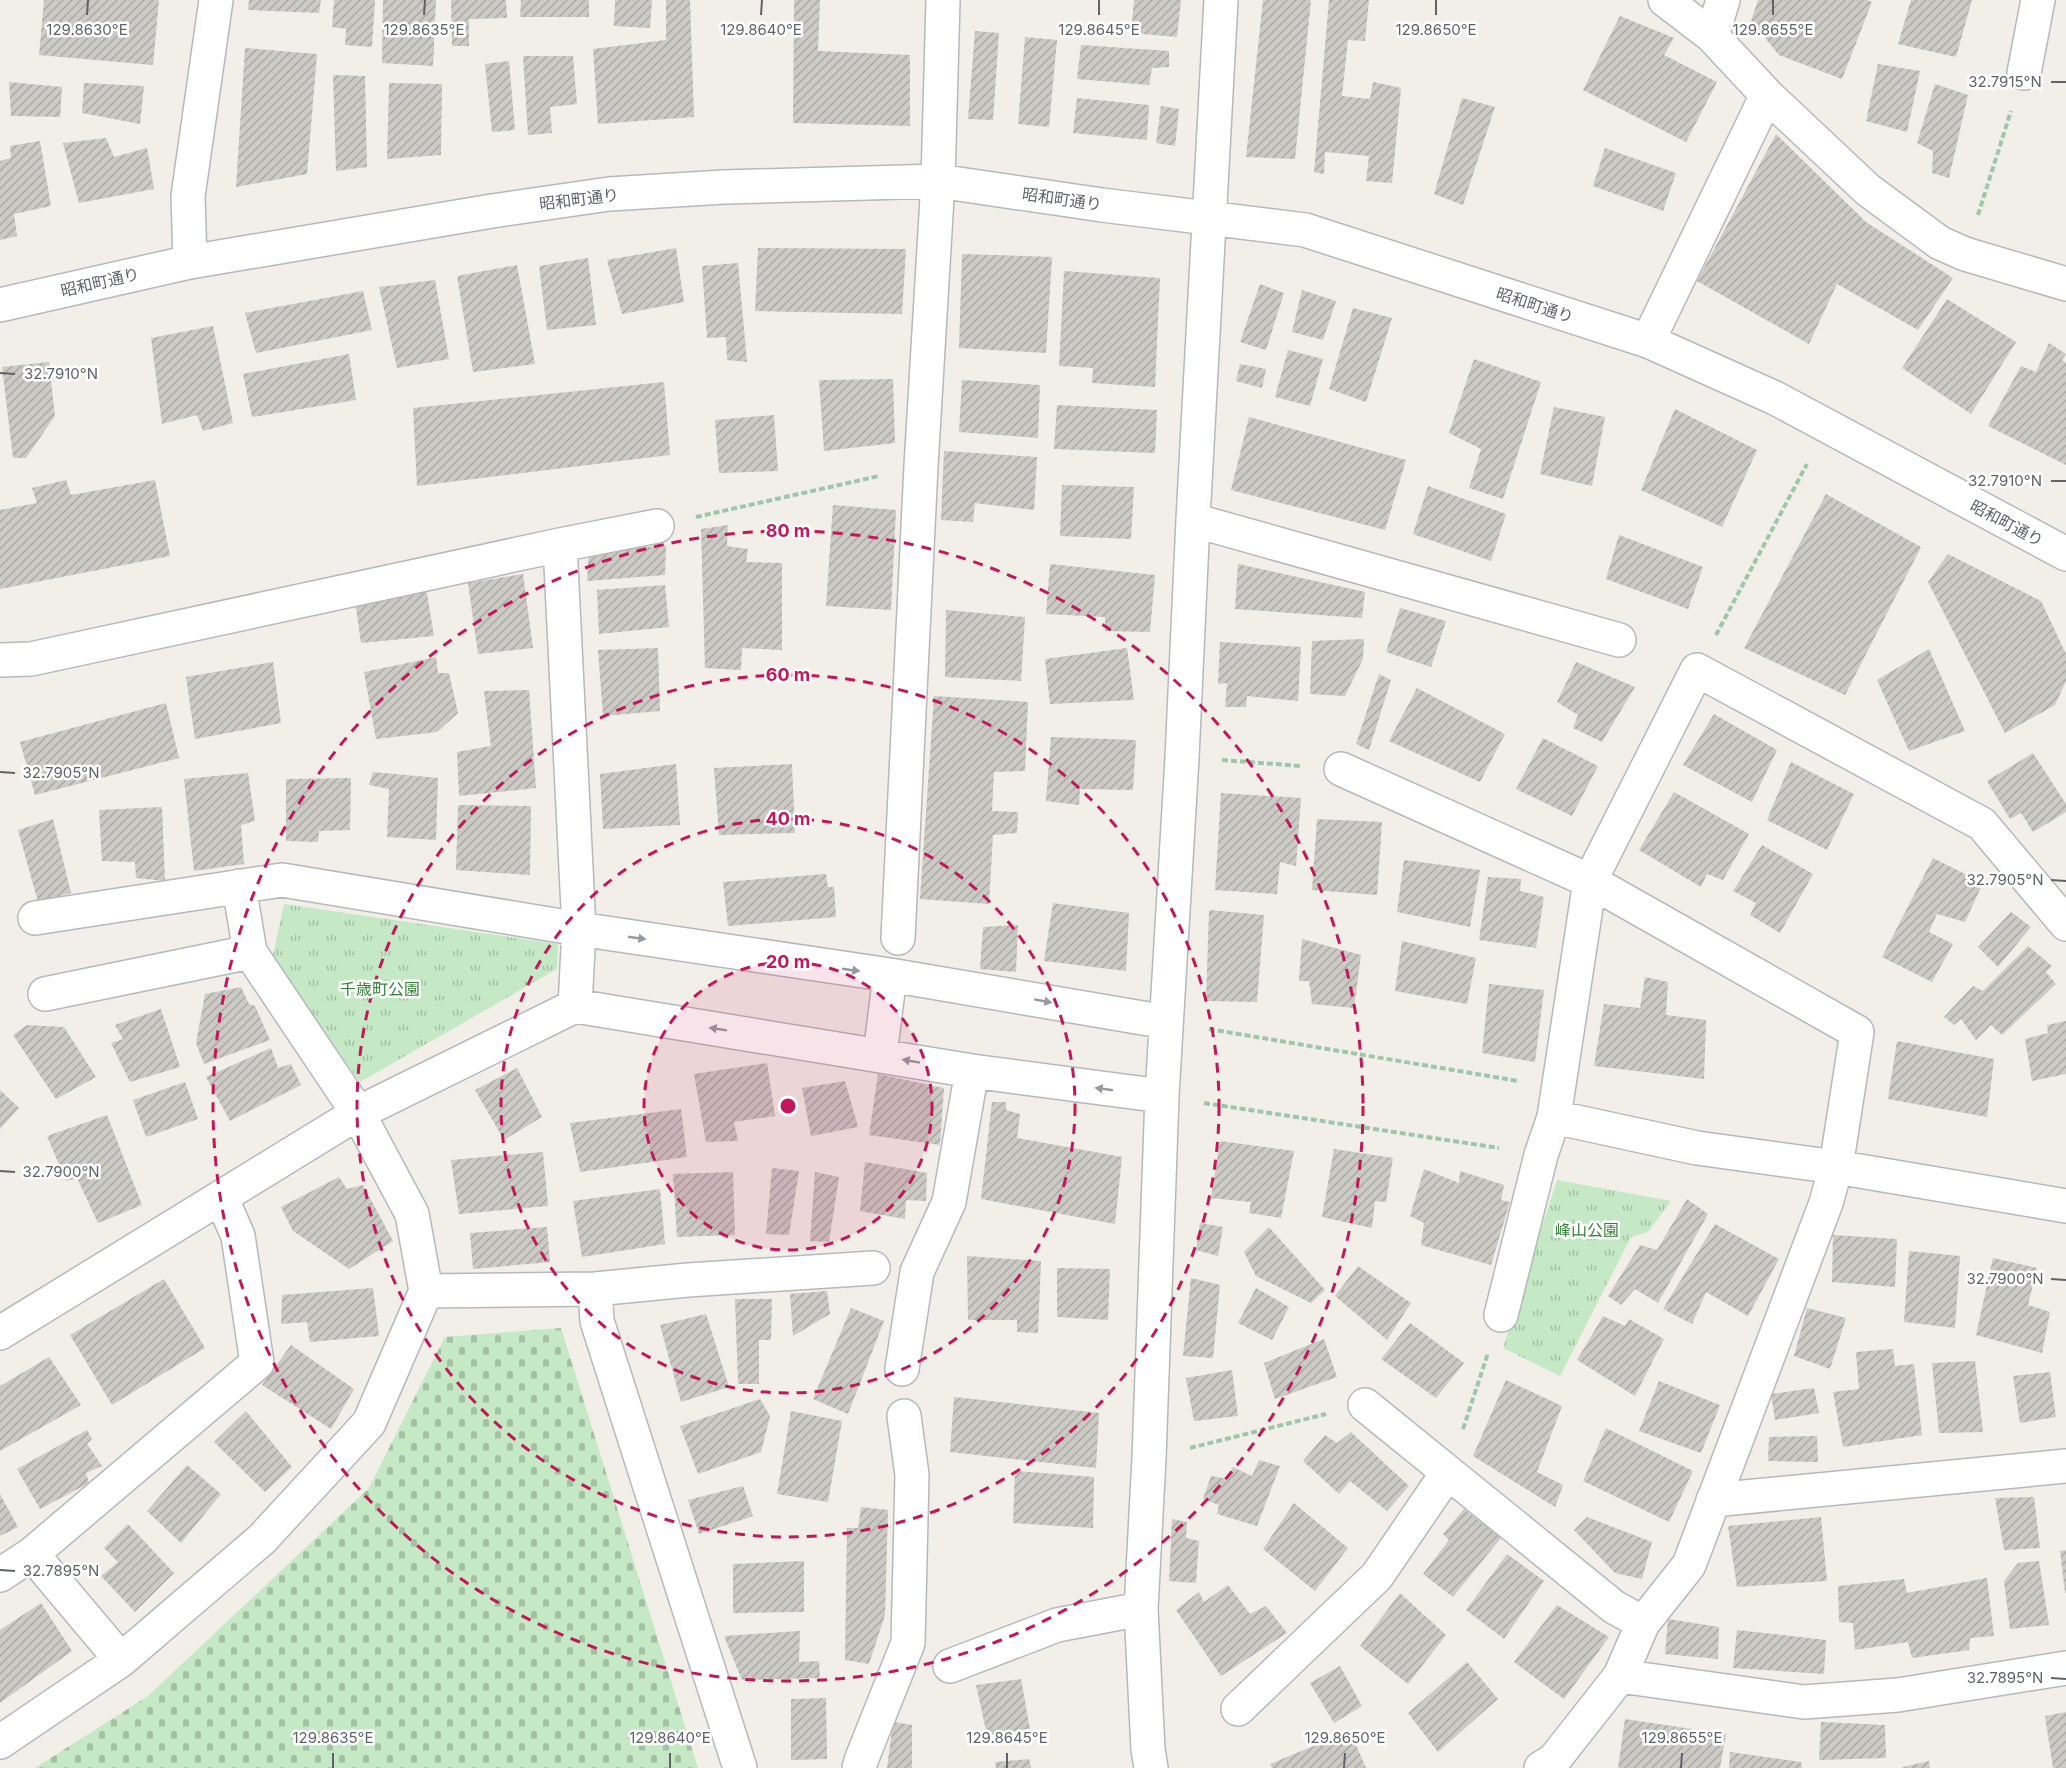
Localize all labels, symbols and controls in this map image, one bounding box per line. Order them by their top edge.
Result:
text: 129.8630°E [46,20,128,39]
text: 129.8635°E [384,20,464,39]
text: 129.8640°E [720,20,802,39]
text: 129.8645°E [1058,20,1140,39]
text: 129.8650°E [1395,20,1477,39]
text: 129.8655°E [1733,20,1813,39]
text: 32.7915°N [1968,72,2042,91]
street label: 昭和町通り [538,184,620,214]
street label: 昭和町通り [1021,184,1103,214]
street label: 昭和町通り [59,263,141,301]
street label: 昭和町通り [1494,283,1576,327]
text: 32.7910°N [24,364,98,383]
text: 32.7910°N [1968,471,2042,490]
street label: 昭和町通り [1967,495,2047,551]
text: 80 m [766,520,810,541]
text: 60 m [766,664,810,685]
text: 32.7905°N [23,763,99,782]
text: 40 m [766,808,811,829]
text: 32.7905°N [1967,870,2043,889]
one-way arrow [628,934,647,943]
text: 20 m [766,951,810,972]
one-way arrow [842,965,861,974]
park label: 千歳町公園 [340,979,420,999]
one-way arrow [1034,997,1053,1006]
one-way arrow [709,1025,728,1034]
one-way arrow [901,1056,920,1065]
one-way arrow [1094,1084,1113,1093]
centre of rings [778,1096,798,1116]
text: 32.7900°N [22,1162,100,1181]
park label: 峰山公園 [1555,1220,1619,1240]
text: 32.7900°N [1966,1269,2044,1288]
text: 32.7895°N [23,1561,99,1580]
text: 32.7895°N [1967,1668,2043,1687]
text: 129.8635°E [293,1728,373,1747]
text: 129.8640°E [629,1728,711,1747]
text: 129.8645°E [966,1728,1048,1747]
text: 129.8650°E [1304,1728,1386,1747]
text: 129.8655°E [1642,1728,1722,1747]

